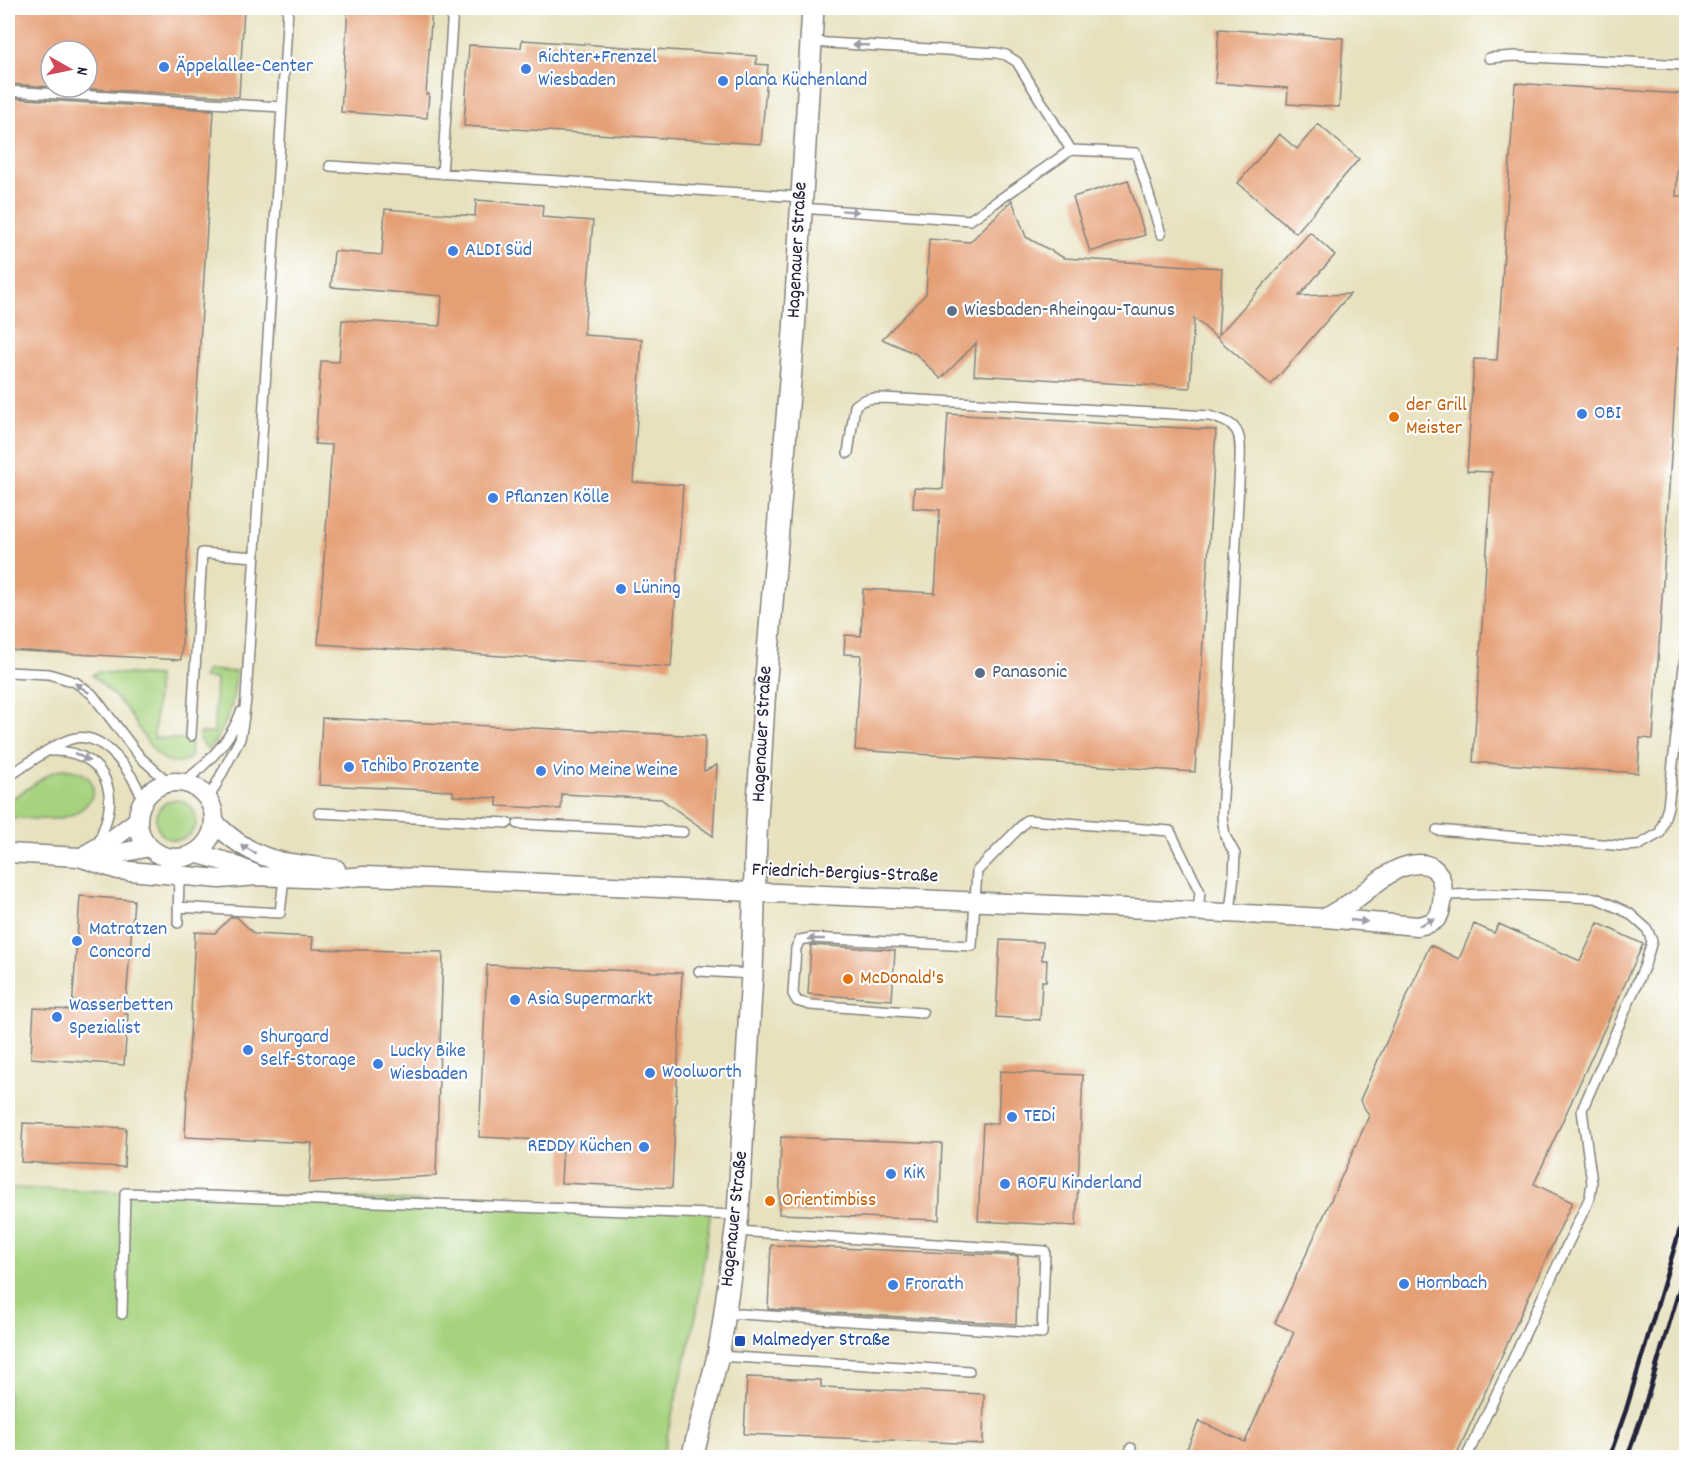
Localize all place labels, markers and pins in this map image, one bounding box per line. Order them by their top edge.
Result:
place label: Richter+Frenzel Wiesbaden [538,44,657,95]
place label: Äppelallee-Center [176,53,314,81]
marker: Äppelallee-Center [157,60,171,74]
marker: Richter+Frenzel Wiesbaden [519,62,533,76]
place label: plana Küchenland [735,67,867,95]
marker: plana Küchenland [716,74,730,88]
place label: ALDI Süd [465,237,532,265]
marker: ALDI Süd [446,244,460,258]
place label: Wiesbaden-Rheingau-Taunus [964,297,1175,325]
marker: Wiesbaden-Rheingau-Taunus [945,304,959,318]
place label: der Grill Meister [1406,392,1467,443]
place label: OBI [1594,400,1621,428]
marker: OBI [1575,407,1589,421]
marker: der Grill Meister [1387,410,1401,424]
place label: Pflanzen Kölle [505,484,610,512]
marker: Pflanzen Kölle [486,491,500,505]
place label: Lüning [633,575,681,603]
marker: Lüning [614,582,628,596]
place label: Panasonic [992,659,1067,687]
marker: Panasonic [973,666,987,680]
place label: Tchibo Prozente [361,753,479,781]
place label: Vino Meine Weine [553,757,678,785]
marker: Tchibo Prozente [342,760,356,774]
marker: Vino Meine Weine [534,764,548,778]
place label: Matratzen Concord [89,916,167,967]
marker: Matratzen Concord [70,934,84,948]
place label: McDonald's [860,965,944,993]
marker: McDonald's [841,972,855,986]
place label: Asia Supermarkt [527,986,653,1014]
place label: Wasserbetten Spezialist [69,992,173,1043]
marker: Asia Supermarkt [508,993,522,1007]
marker: Wasserbetten Spezialist [50,1010,64,1024]
place label: Shurgard Self-Storage [260,1024,356,1075]
place label: Lucky Bike Wiesbaden [390,1038,468,1089]
marker: Shurgard Self-Storage [241,1043,255,1057]
marker: Lucky Bike Wiesbaden [371,1057,385,1071]
place label: Woolworth [662,1059,742,1087]
marker: Woolworth [643,1066,657,1080]
place label: TEDi [1024,1103,1055,1131]
marker: TEDi [1005,1110,1019,1124]
place label: REDDY Küchen [528,1133,632,1161]
marker: REDDY Küchen [637,1140,651,1154]
place label: KiK [903,1160,925,1188]
marker: KiK [884,1167,898,1181]
place label: ROFU Kinderland [1017,1170,1142,1198]
marker: ROFU Kinderland [998,1177,1012,1191]
place label: Orientimbiss [782,1187,877,1215]
marker: Orientimbiss [763,1194,777,1208]
place label: Hornbach [1416,1270,1487,1298]
place label: Frorath [905,1271,964,1299]
marker: Hornbach [1397,1277,1411,1291]
marker: Frorath [886,1278,900,1292]
place label: Malmedyer Straße [752,1327,890,1355]
marker: Malmedyer Straße [733,1334,747,1348]

